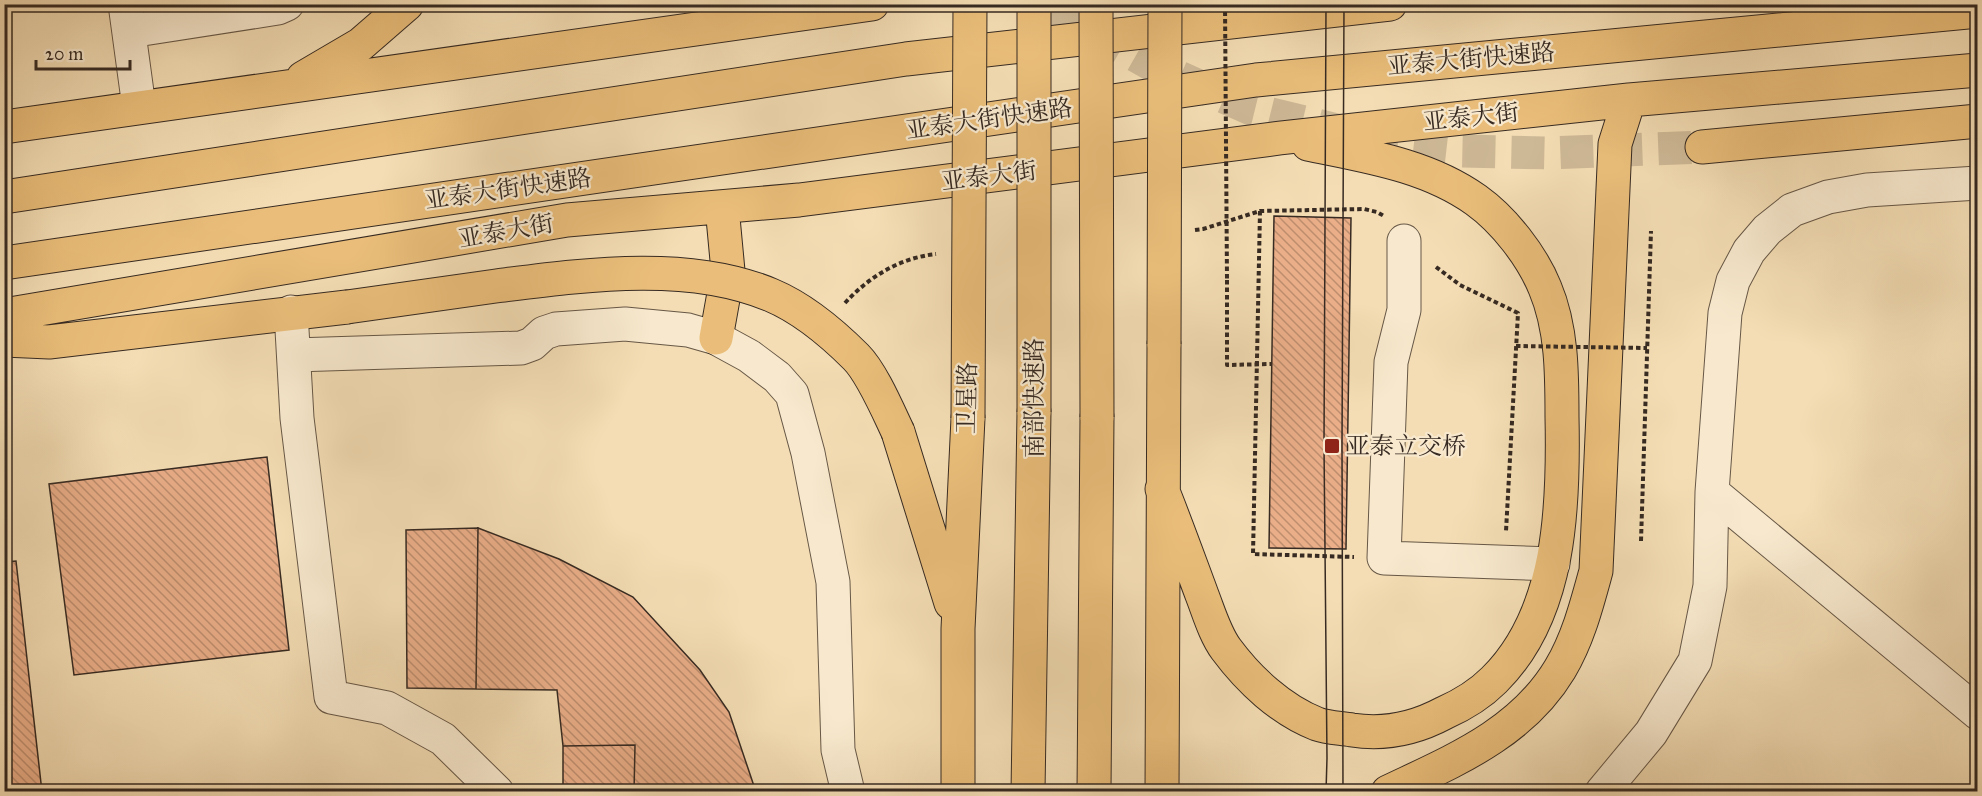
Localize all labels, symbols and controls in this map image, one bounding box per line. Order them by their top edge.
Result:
scale bar [36,33,130,71]
street label: 亚泰大街快速路 [1386,37,1556,81]
text: 20 m [45,43,83,65]
street label: 亚泰大街快速路 [904,92,1074,146]
street label: 亚泰大街 [1422,97,1520,137]
street label: 亚泰大街 [940,155,1038,197]
street label: 亚泰大街快速路 [423,162,593,216]
street label: 亚泰大街 [456,208,556,254]
street label: 南部快速路 [1019,338,1049,458]
street label: 卫星路 [951,362,983,434]
place label: 亚泰立交桥 [1346,431,1466,461]
marker: 亚泰立交桥 [1323,437,1341,455]

